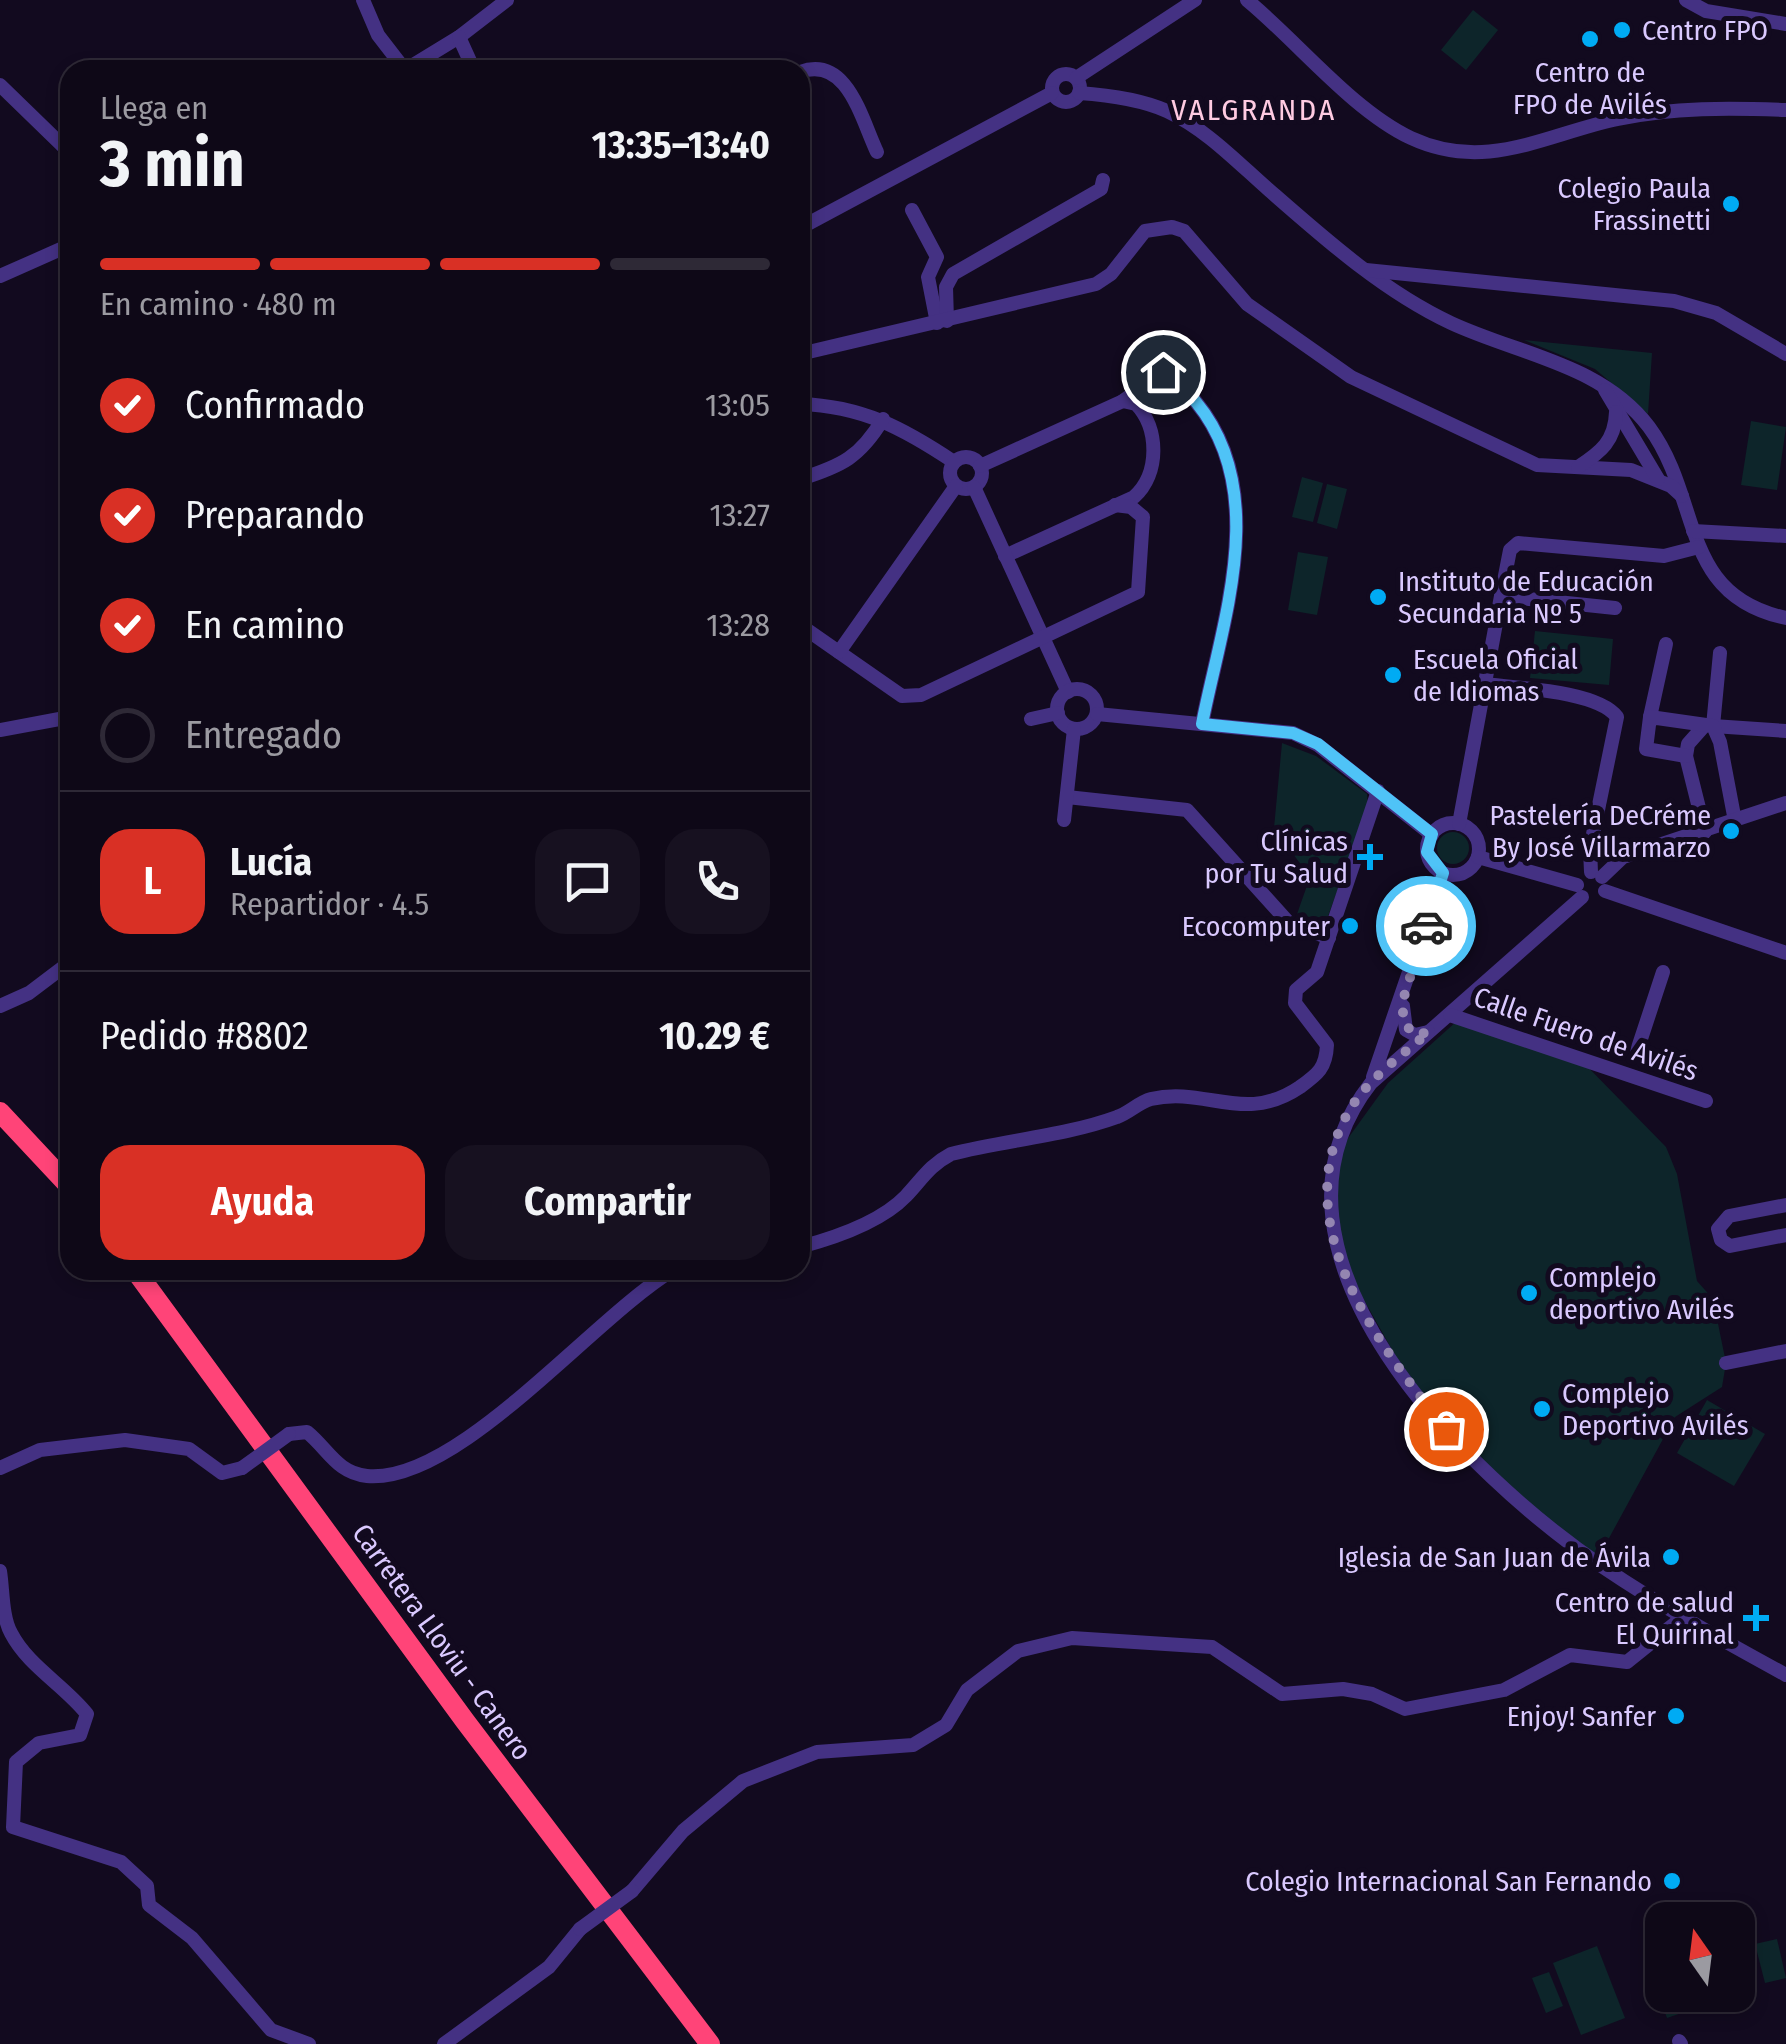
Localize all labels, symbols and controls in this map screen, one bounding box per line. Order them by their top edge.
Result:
place label: Centro FPO [1642,14,1768,47]
marker: Centro FPO [1611,19,1633,41]
marker: Centro de FPO de Avilés [1579,28,1601,50]
place label: Centro de FPO de Avilés [1513,56,1667,121]
text: Llega en [100,89,208,127]
district label: VALGRANDA [1171,92,1337,128]
text: 13:35–13:40 [592,122,770,168]
text: 3 min [100,125,245,203]
place label: Colegio Paula Frassinetti [1557,172,1711,237]
marker: Colegio Paula Frassinetti [1720,193,1742,215]
text: En camino · 480 m [100,285,337,323]
pin [1121,330,1206,415]
icon: home [1136,345,1191,400]
icon: check [100,378,155,433]
text: Confirmado [185,382,365,428]
text: 13:05 [705,386,770,424]
icon: check [100,488,155,543]
text: Preparando [185,492,365,538]
text: 13:27 [709,496,770,534]
place label: Instituto de Educación Secundaria Nº 5 [1398,565,1654,630]
marker: Instituto de Educación Secundaria Nº 5 [1367,586,1389,608]
icon: check [100,598,155,653]
text: En camino [185,602,345,648]
text: 13:28 [706,606,770,644]
place label: Escuela Oficial de Idiomas [1413,643,1578,708]
marker: Escuela Oficial de Idiomas [1382,664,1404,686]
text: Entregado [185,712,342,758]
place label: Pastelería DeCréme By José Villarmarzo [1489,799,1711,864]
marker: Pastelería DeCréme By José Villarmarzo [1720,820,1742,842]
place label: Clínicas por Tu Salud [1205,825,1348,890]
button: chat [535,829,640,934]
button: phone [665,829,770,934]
text: Lucía [230,839,312,885]
marker: Clínicas por Tu Salud [1357,844,1383,870]
text: L [144,858,161,904]
courier [1376,876,1476,976]
text: Repartidor · 4.5 [230,885,429,923]
icon: car [1399,899,1454,954]
place label: Ecocomputer [1182,910,1330,943]
marker: Ecocomputer [1339,915,1361,937]
street label: Calle Fuero de Avilés [1469,980,1703,1088]
text: Pedido #8802 [100,1013,309,1059]
text: 10.29 € [659,1013,770,1059]
button: Ayuda [100,1145,425,1260]
button: Compartir [445,1145,770,1260]
place label: Complejo deportivo Avilés [1549,1261,1734,1326]
marker: Complejo deportivo Avilés [1518,1282,1540,1304]
place label: Complejo Deportivo Avilés [1562,1377,1749,1442]
pin [1404,1387,1489,1472]
marker: Complejo Deportivo Avilés [1531,1398,1553,1420]
icon: bag [1419,1402,1474,1457]
street label: Carretera Lloviu - Canero [345,1518,539,1766]
place label: Iglesia de San Juan de Ávila [1338,1541,1651,1574]
marker: Iglesia de San Juan de Ávila [1660,1546,1682,1568]
place label: Centro de salud El Quirinal [1555,1586,1734,1651]
marker: Centro de salud El Quirinal [1743,1605,1769,1631]
place label: Enjoy! Sanfer [1507,1700,1656,1733]
marker: Enjoy! Sanfer [1665,1705,1687,1727]
place label: Colegio Internacional San Fernando [1245,1865,1652,1898]
marker: Colegio Internacional San Fernando [1661,1870,1683,1892]
north arrow [1645,1902,1755,2012]
map controls [1645,1902,1755,2012]

